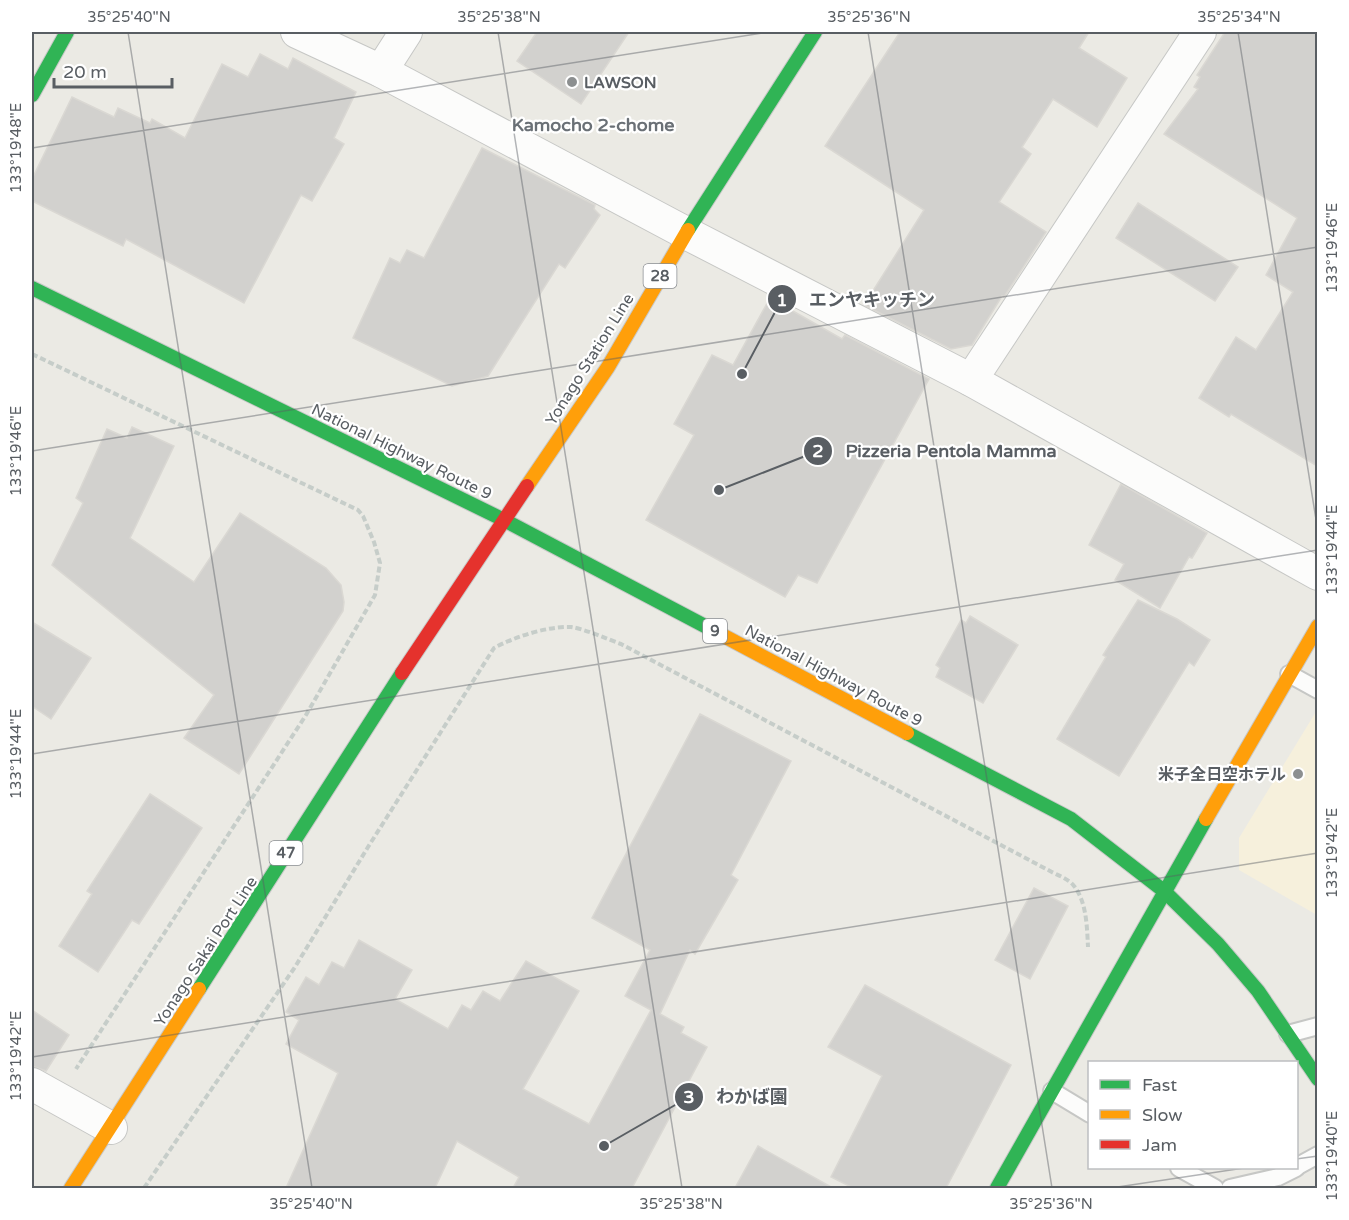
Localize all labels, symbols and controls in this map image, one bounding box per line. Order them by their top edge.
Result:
text: 35°25'40"N [87,8,171,26]
text: 35°25'38"N [457,8,541,26]
text: 35°25'36"N [827,8,911,26]
text: 35°25'34"N [1197,8,1281,26]
scale bar [54,51,172,89]
text: 20 m [63,61,107,83]
place label: LAWSON [584,73,657,93]
marker: LAWSON [565,75,579,89]
text: 133°19'48"E [7,103,25,193]
district label: Kamocho 2-chome [512,114,674,136]
text: 133°19'46"E [1323,203,1341,293]
road number: 28 [644,264,676,288]
callout: エンヤキッチン [767,281,947,317]
text: 1 [776,289,788,311]
text: エンヤキッチン [809,289,935,311]
street label: Yonago Station Line [541,290,639,429]
street label: National Highway Route 9 [308,399,495,504]
text: 133°19'46"E [7,406,25,496]
callout: Pizzeria Pentola Mamma [803,433,1068,469]
text: 2 [812,440,824,462]
text: Pizzeria Pentola Mamma [845,440,1057,462]
text: 133°19'44"E [1323,505,1341,595]
road number: 9 [703,619,727,643]
street label: National Highway Route 9 [741,621,926,731]
text: 133°19'44"E [7,709,25,799]
place label: 米子全日空ホテル [1158,765,1286,785]
marker: 米子全日空ホテル [1291,767,1305,781]
text: 133°19'42"E [1323,808,1341,898]
road number: 47 [270,841,302,865]
street label: Yonago Sakai Port Line [150,873,262,1030]
text: 133°19'42"E [7,1011,25,1101]
legend [1088,1061,1298,1169]
text: Fast [1142,1074,1177,1096]
callout: わかば園 [674,1079,800,1115]
text: 3 [683,1086,695,1108]
text: わかば園 [716,1086,788,1108]
text: Slow [1142,1104,1183,1126]
text: 133°19'40"E [1323,1111,1341,1201]
text: Jam [1142,1134,1177,1156]
text: 35°25'40"N [269,1195,353,1213]
text: 35°25'38"N [639,1195,723,1213]
text: 35°25'36"N [1009,1195,1093,1213]

